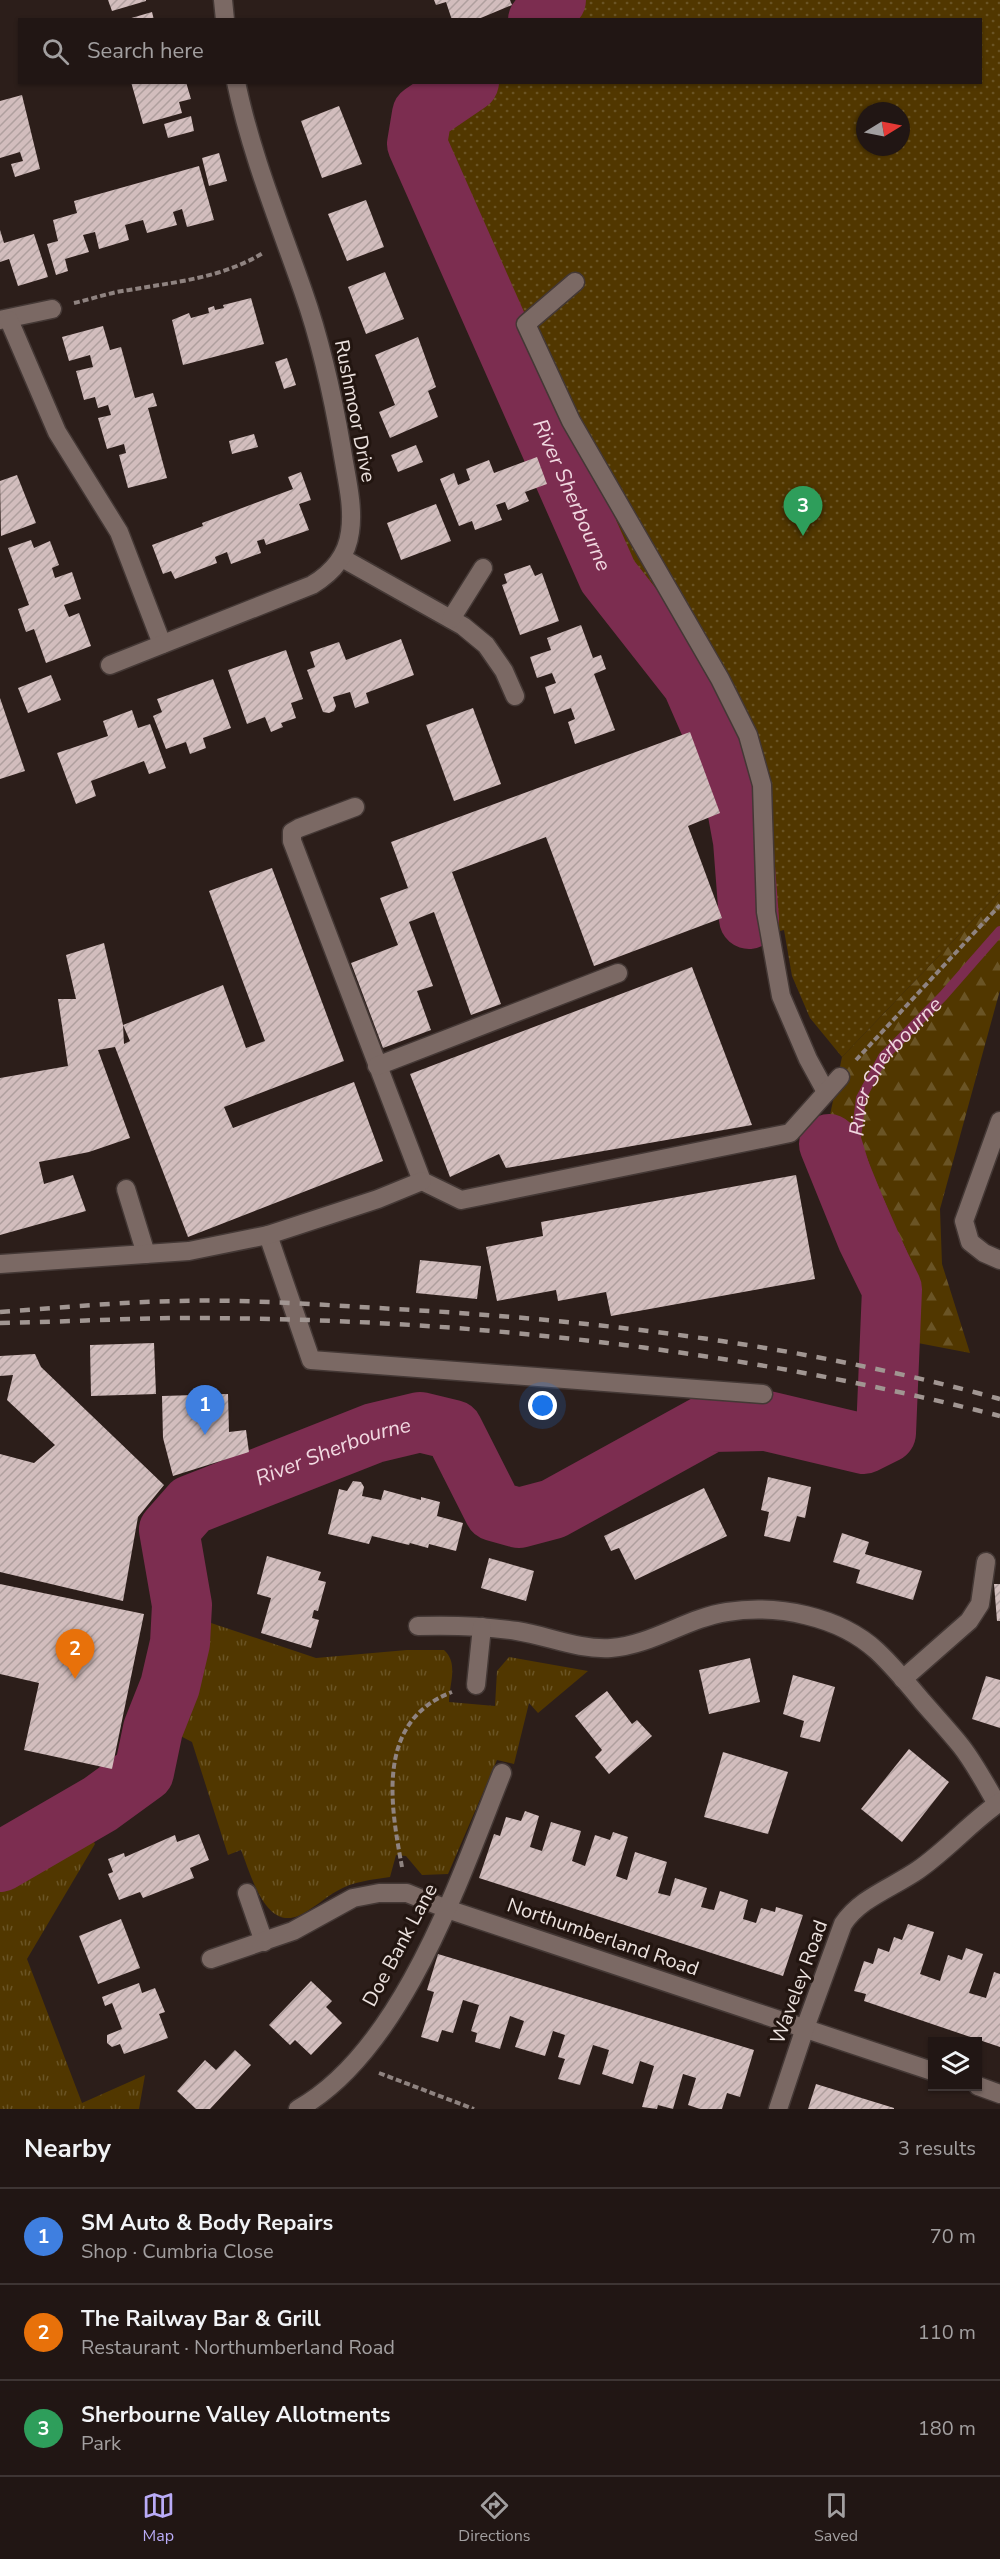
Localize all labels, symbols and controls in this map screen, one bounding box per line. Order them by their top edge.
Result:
search box [18,18,982,84]
icon: search [39,35,72,68]
text: Search here [87,36,204,66]
north arrow [856,102,910,156]
street label: Rushmoor Drive [328,337,382,485]
water label: River Sherbourne [526,414,618,575]
pin: 3 [784,486,822,536]
water label: River Sherbourne [842,991,948,1138]
pin: 1 [186,1386,224,1435]
your location [528,1391,557,1420]
water label: River Sherbourne [251,1411,414,1492]
pin: 2 [56,1630,94,1679]
street label: Doe Bank Lane [356,1879,444,2011]
street label: Northumberland Road [504,1892,702,1982]
street label: Waveley Road [764,1916,834,2048]
map controls [928,2037,982,2091]
button: layers [928,2037,982,2091]
text: Nearby [24,2131,111,2166]
text: 3 results [898,2135,976,2162]
text: SM Auto & Body Repairs [81,2208,333,2238]
text: 1 [38,2223,50,2250]
text: 70 m [930,2223,976,2250]
text: Shop · Cumbria Close [81,2238,274,2265]
text: The Railway Bar & Grill [81,2304,321,2334]
text: 2 [38,2319,50,2346]
text: 110 m [918,2319,976,2346]
text: Restaurant · Northumberland Road [81,2334,395,2361]
text: Sherbourne Valley Allotments [81,2400,390,2430]
text: 3 [38,2415,50,2442]
text: 180 m [918,2415,976,2442]
text: Park [81,2430,121,2457]
tab: Map [142,2489,175,2547]
tab: Directions [458,2489,530,2547]
tab: Saved [814,2489,858,2547]

